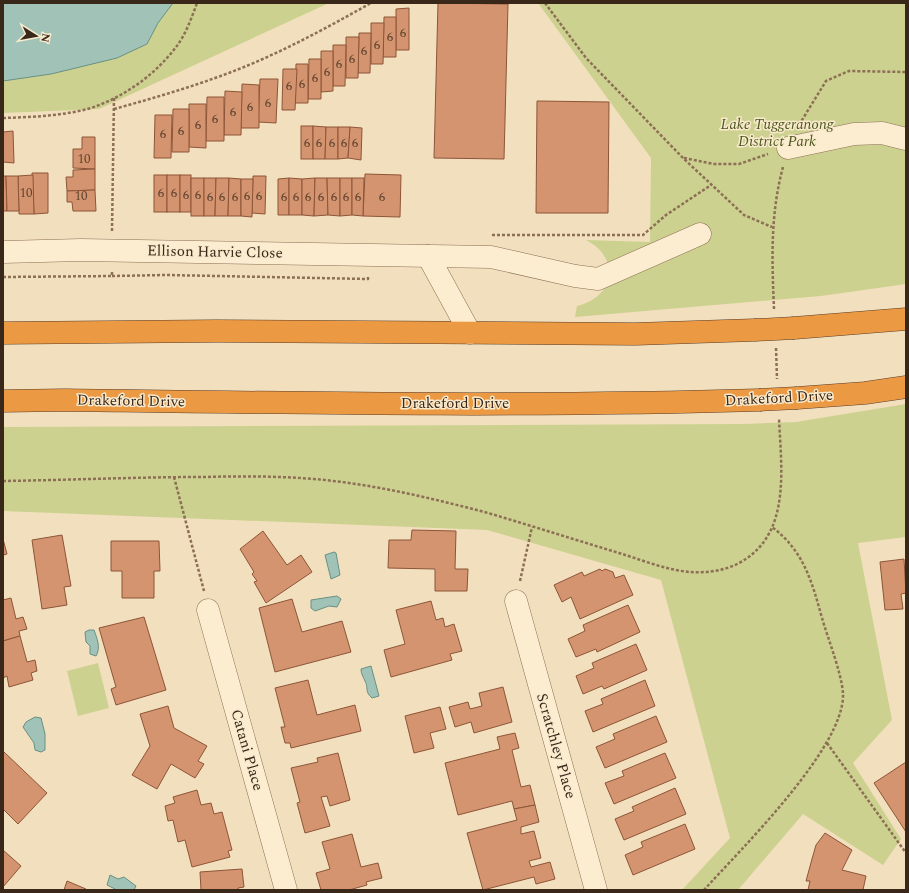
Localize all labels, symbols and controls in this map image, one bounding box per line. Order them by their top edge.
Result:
north arrow [16,16,56,56]
house number: 6 [400,23,407,43]
house number: 6 [387,27,394,47]
text: N [36,32,55,44]
house number: 6 [374,35,381,55]
house number: 6 [361,41,368,61]
house number: 6 [349,49,356,69]
house number: 6 [336,54,343,74]
house number: 6 [324,62,331,82]
house number: 6 [312,68,319,88]
house number: 6 [299,74,306,94]
house number: 6 [286,76,293,96]
house number: 6 [265,93,272,113]
house number: 6 [247,97,254,117]
house number: 6 [230,102,237,122]
house number: 6 [212,109,219,129]
park label: Lake Tuggeranong District Park [721,113,835,153]
house number: 6 [195,115,202,135]
house number: 6 [178,121,185,141]
house number: 6 [160,124,167,144]
house number: 6 [304,133,311,153]
house number: 6 [316,133,323,153]
house number: 6 [329,133,336,153]
house number: 6 [341,133,348,153]
house number: 6 [352,133,359,153]
house number: 10 [78,149,91,169]
house number: 10 [20,183,33,203]
house number: 6 [158,183,165,203]
house number: 6 [171,183,178,203]
house number: 6 [183,185,190,205]
house number: 6 [195,185,202,205]
house number: 10 [75,186,88,206]
house number: 6 [244,186,251,206]
house number: 6 [256,186,263,206]
house number: 6 [207,187,214,207]
house number: 6 [219,187,226,207]
house number: 6 [232,187,239,207]
house number: 6 [281,187,288,207]
house number: 6 [293,187,300,207]
house number: 6 [305,187,312,207]
house number: 6 [318,187,325,207]
house number: 6 [331,187,338,207]
house number: 6 [343,187,350,207]
house number: 6 [355,187,362,207]
house number: 6 [379,187,386,207]
street label: Ellison Harvie Close [147,239,283,265]
street label: Drakeford Drive [724,384,834,412]
street label: Drakeford Drive [77,389,185,413]
street label: Drakeford Drive [401,392,509,415]
street label: Scratchley Place [530,691,582,801]
street label: Catani Place [224,707,270,793]

